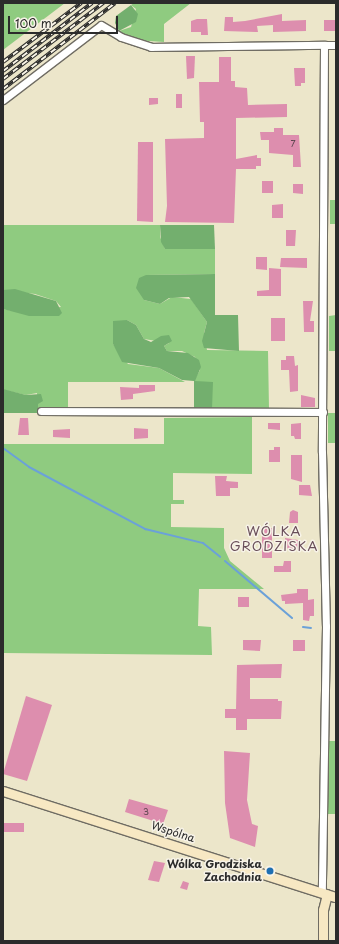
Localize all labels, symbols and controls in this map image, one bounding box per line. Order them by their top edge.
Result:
scale bar [10,8,120,34]
text: 100 m [15,14,52,32]
house number: 7 [290,138,296,148]
district label: WÓLKA GRODZISKA [231,524,317,555]
house number: 3 [143,806,149,816]
street label: Wspólna [150,819,196,845]
place label: Wólka Grodziska Zachodnia [165,858,262,884]
marker: Wólka Grodziska Zachodnia [265,866,275,876]

